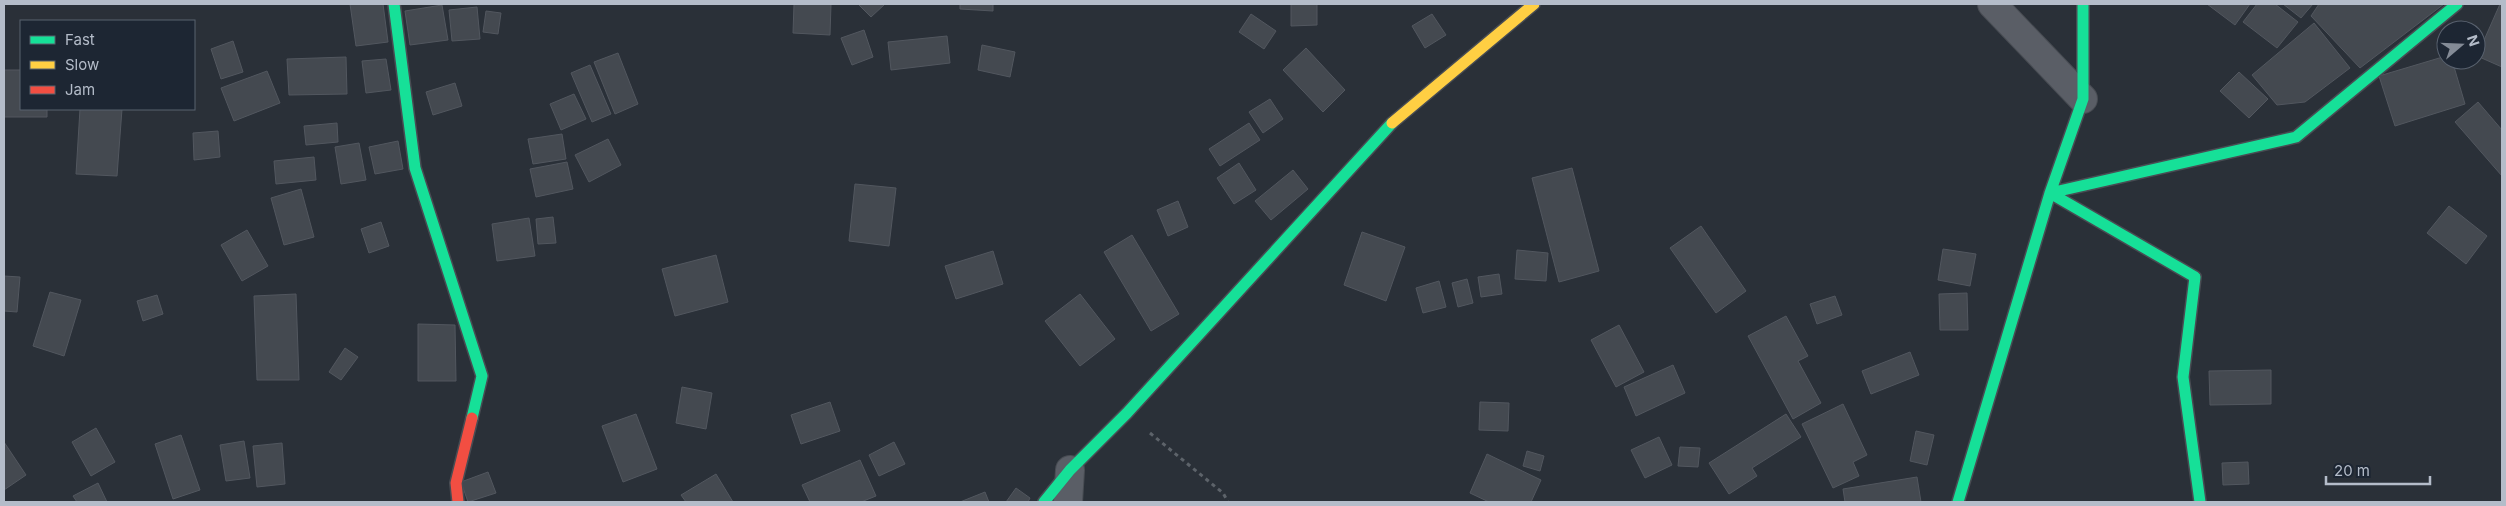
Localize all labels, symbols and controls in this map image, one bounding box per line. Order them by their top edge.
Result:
legend [20,20,195,110]
north arrow [2436,20,2486,70]
text: Fast [65,30,95,49]
text: N [2464,33,2484,48]
text: Slow [65,55,99,74]
text: Jam [65,80,95,99]
scale bar [2326,454,2430,486]
text: 20 m [2334,461,2370,480]

